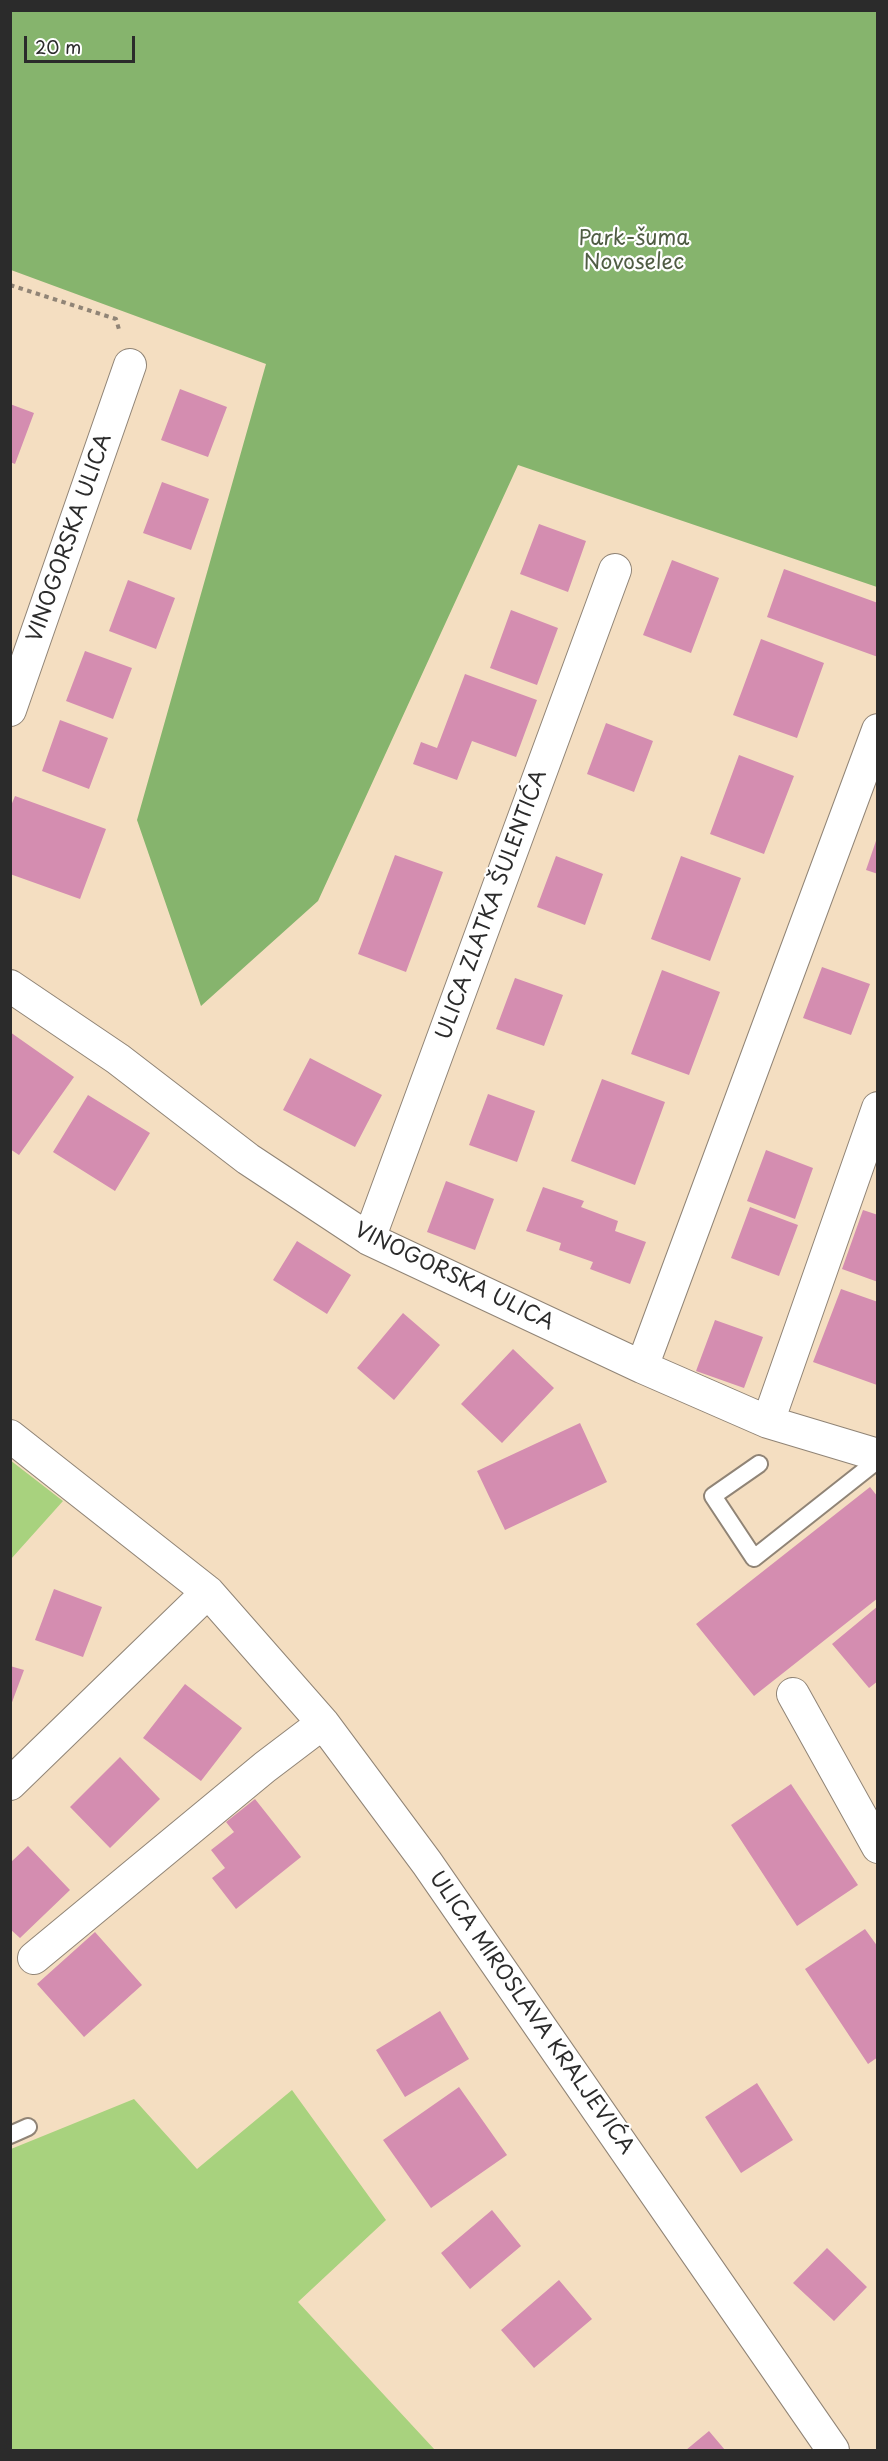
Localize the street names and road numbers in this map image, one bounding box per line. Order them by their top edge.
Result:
street label: VINOGORSKA ULICA [22,431,118,645]
street label: ULICA ZLATKA ŠULENTIĆA [431,767,553,1043]
street label: VINOGORSKA ULICA [350,1218,558,1336]
street label: ULICA MIROSLAVA KRALJEVIĆA [423,1867,639,2159]

